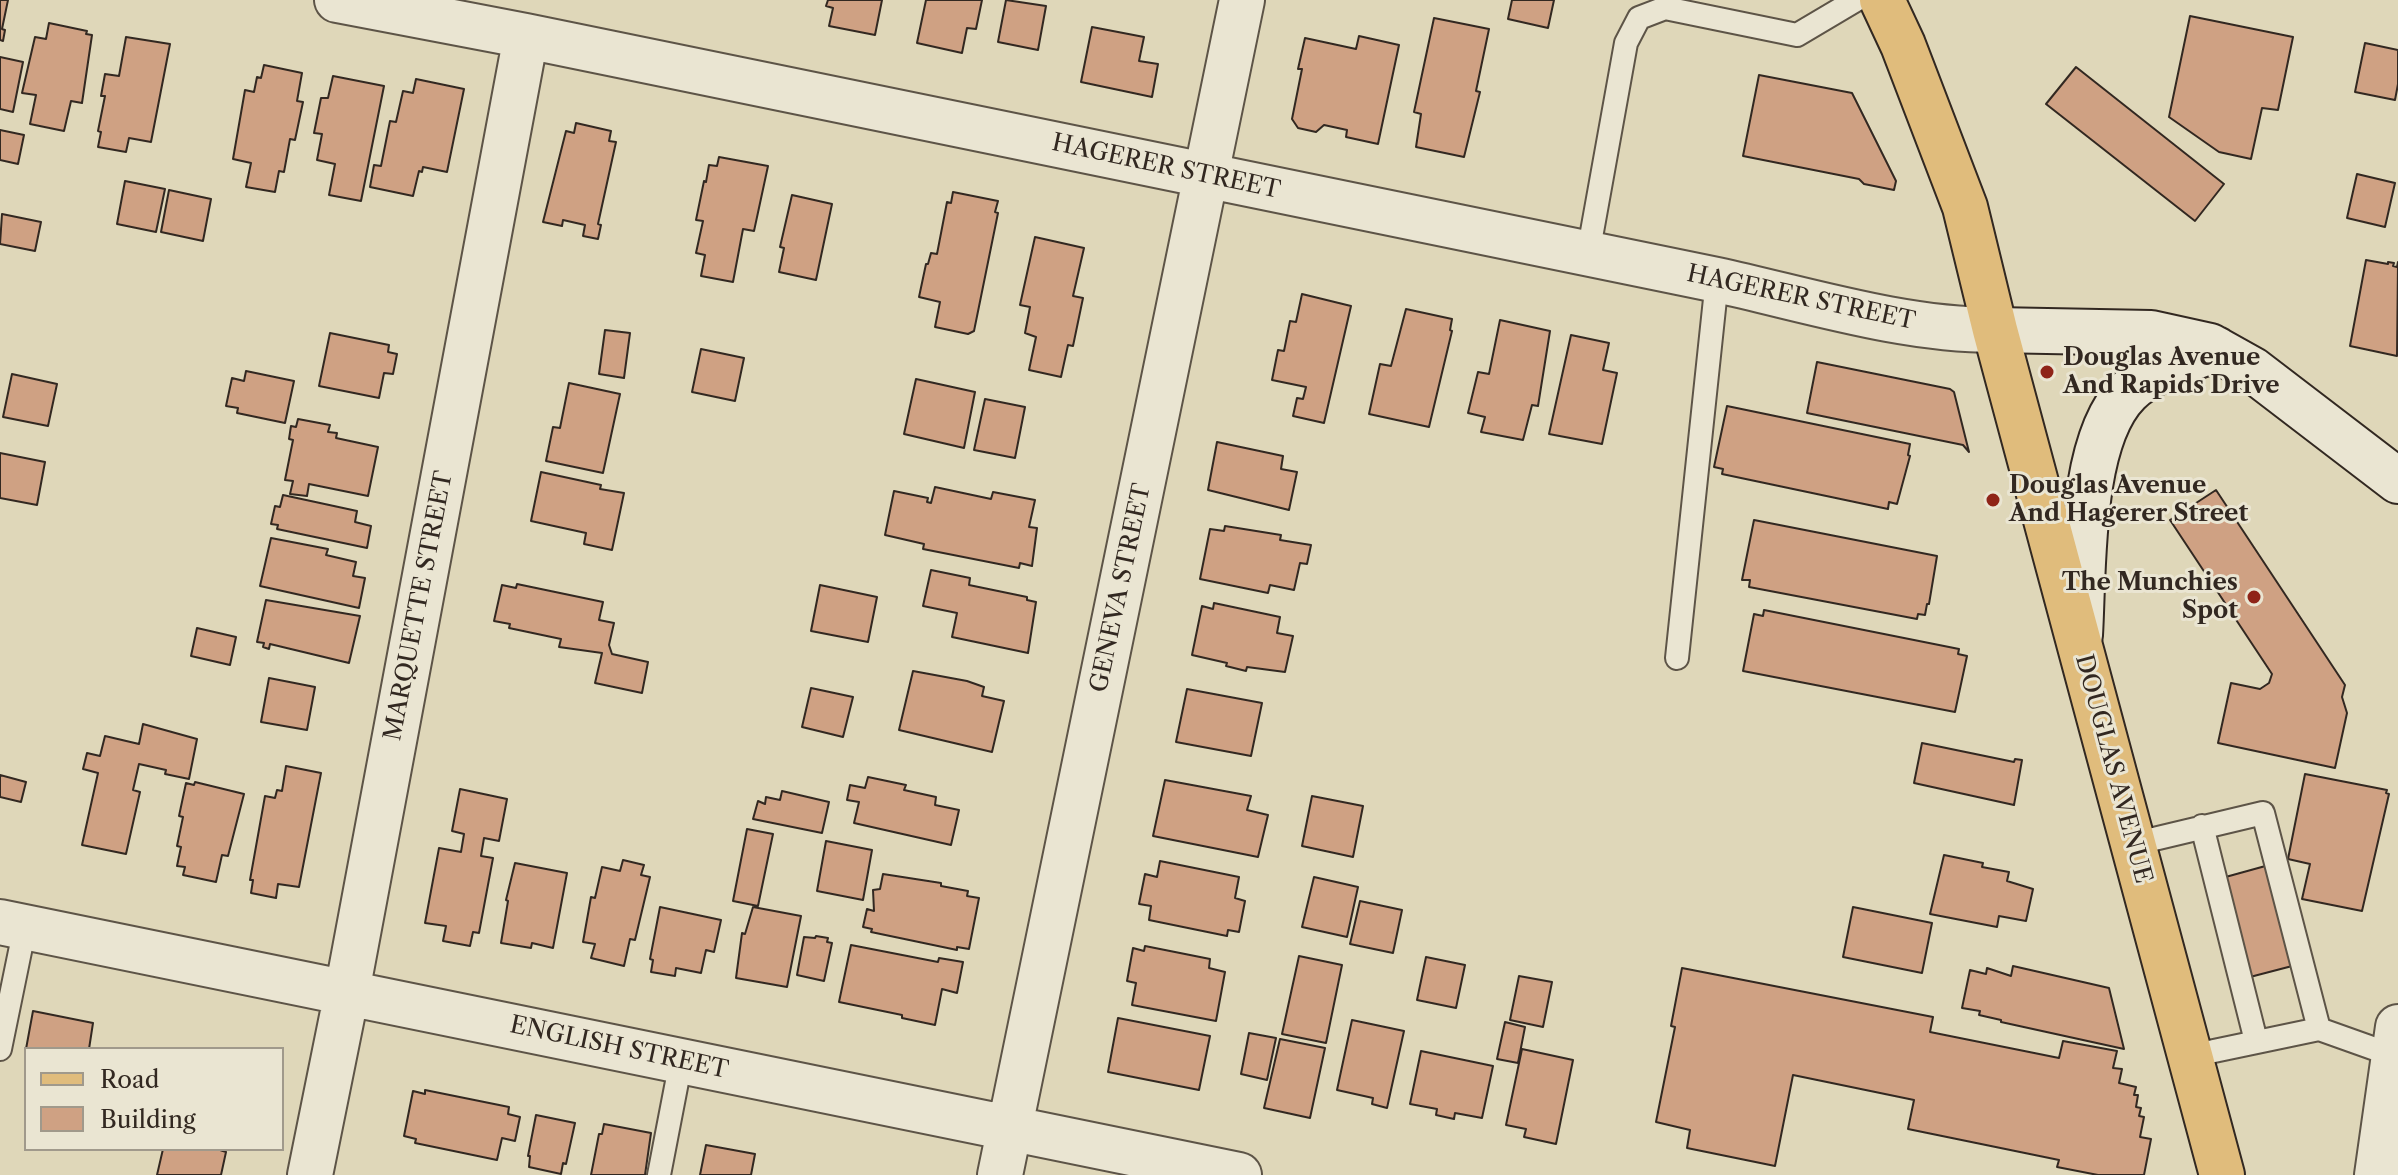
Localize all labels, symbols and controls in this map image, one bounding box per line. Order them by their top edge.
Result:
street label: HAGERER STREET [1049,129,1283,205]
street label: HAGERER STREET [1684,260,1918,336]
place label: Douglas Avenue And Rapids Drive [2063,344,2280,400]
marker: Douglas Avenue And Rapids Drive [2038,363,2056,381]
street label: MARQUETTE STREET [379,469,459,743]
place label: Douglas Avenue And Hagerer Street [2009,472,2248,528]
street label: GENEVA STREET [1085,481,1157,695]
marker: Douglas Avenue And Hagerer Street [1984,491,2002,509]
place label: The Munchies Spot [2062,569,2238,625]
marker: The Munchies Spot [2245,588,2263,606]
street label: DOUGLAS AVENUE [2069,651,2157,887]
street label: ENGLISH STREET [507,1011,731,1085]
legend [24,1047,284,1151]
text: Road [100,1065,159,1094]
text: Building [100,1105,196,1134]

